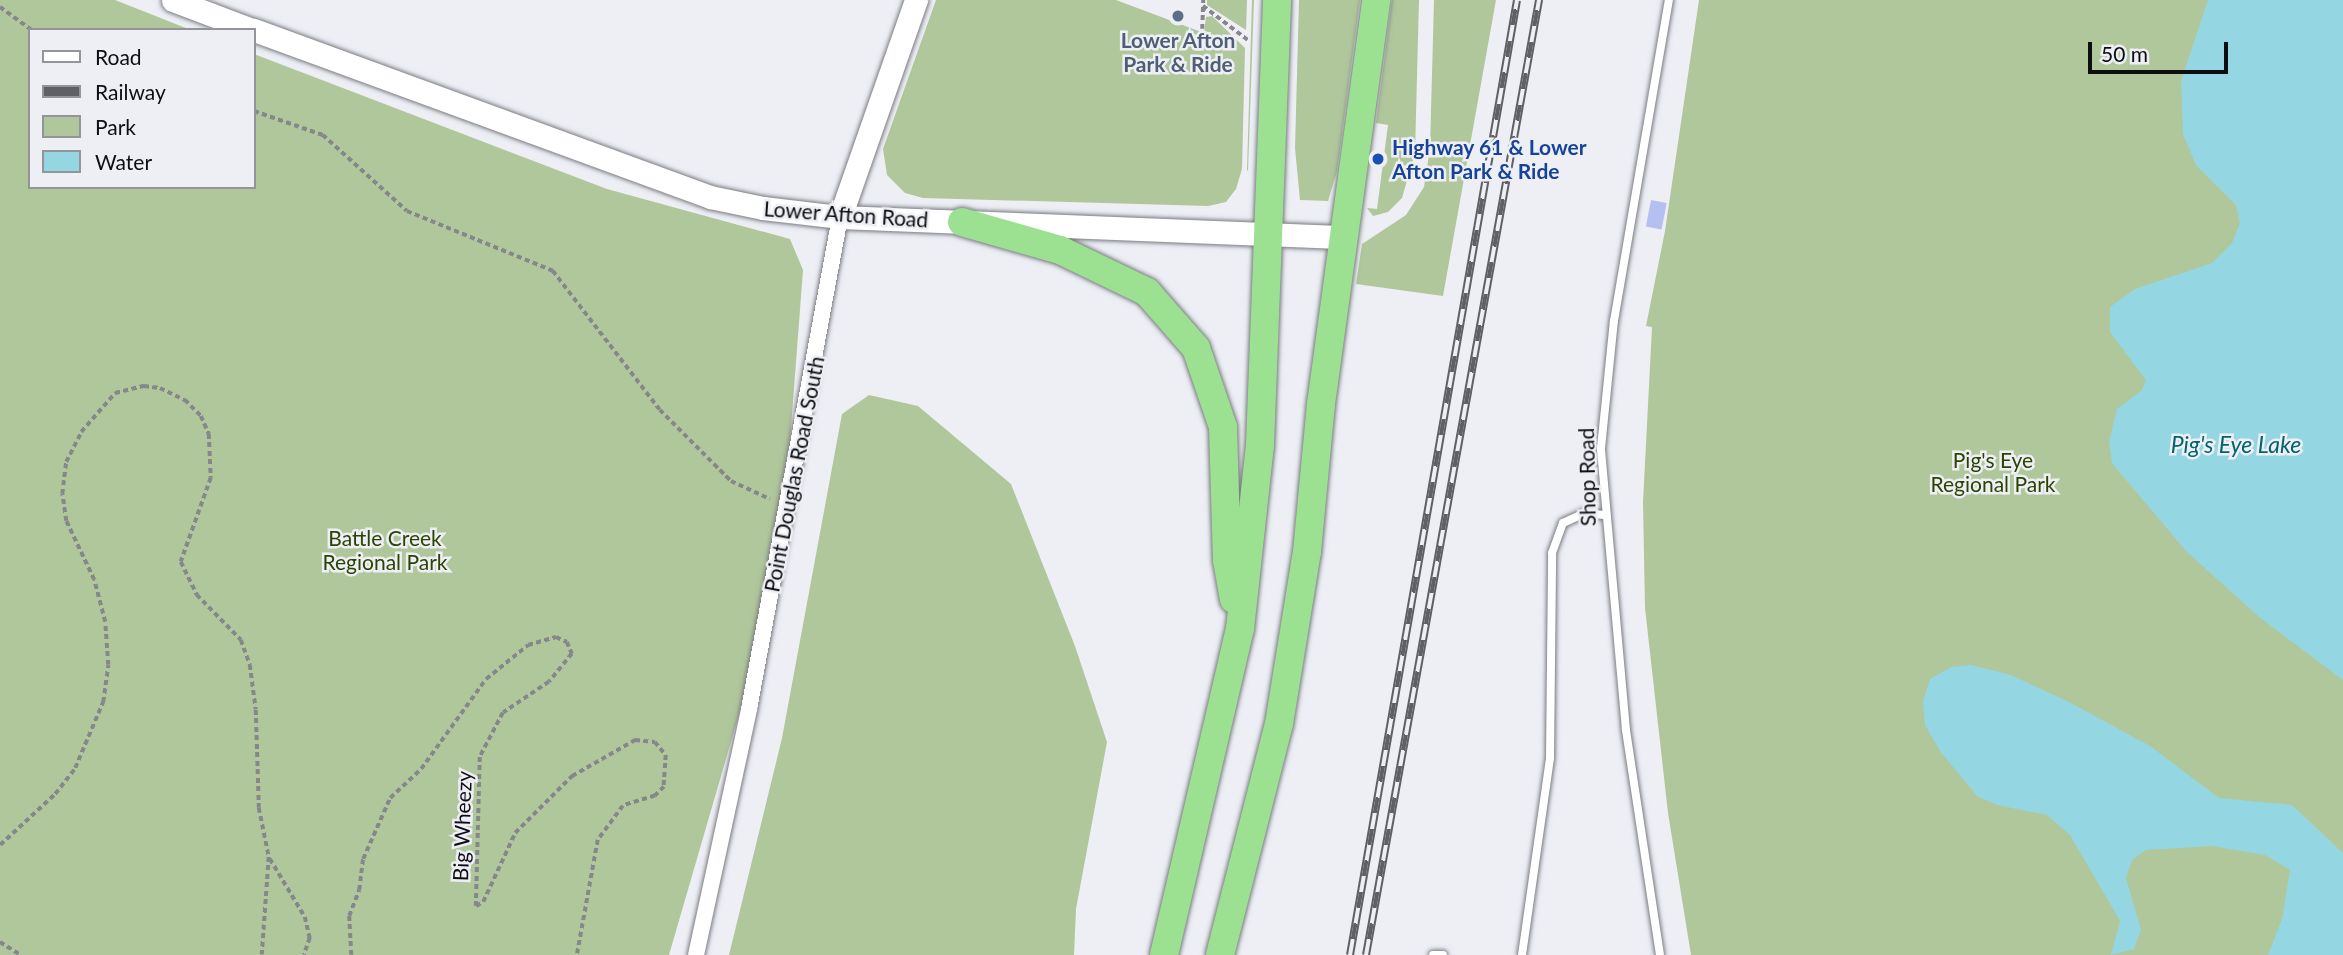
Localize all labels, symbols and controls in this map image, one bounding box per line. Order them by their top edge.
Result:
marker: Lower Afton Park & Ride [1170,8,1186,24]
place label: Lower Afton Park & Ride [1120,27,1236,77]
legend [28,28,256,189]
scale bar [2091,28,2231,72]
text: 50 m [2101,41,2148,66]
text: Road [95,44,142,69]
text: Railway [95,79,166,104]
text: Park [95,114,136,139]
place label: Highway 61 & Lower Afton Park & Ride [1392,134,1587,184]
text: Water [95,149,152,174]
marker: Highway 61 & Lower Afton Park & Ride [1370,151,1386,167]
street label: Lower Afton Road [762,196,930,232]
street label: Point Douglas Road South [759,354,829,594]
street label: Shop Road [1574,428,1600,526]
water label: Pig's Eye Lake [2171,430,2301,458]
park label: Pig's Eye Regional Park [1931,447,2055,497]
park label: Battle Creek Regional Park [323,525,447,575]
street label: Big Wheezy [447,770,477,882]

